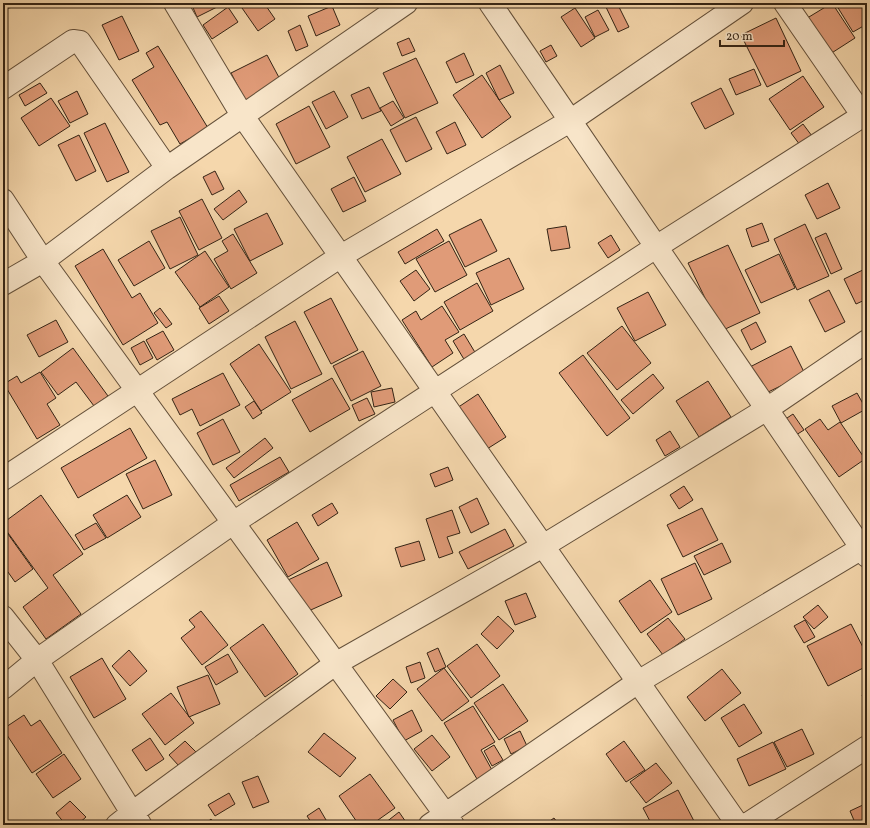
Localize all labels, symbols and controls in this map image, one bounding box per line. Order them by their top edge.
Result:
scale bar [720,22,784,48]
text: 20 m [726,29,753,45]

